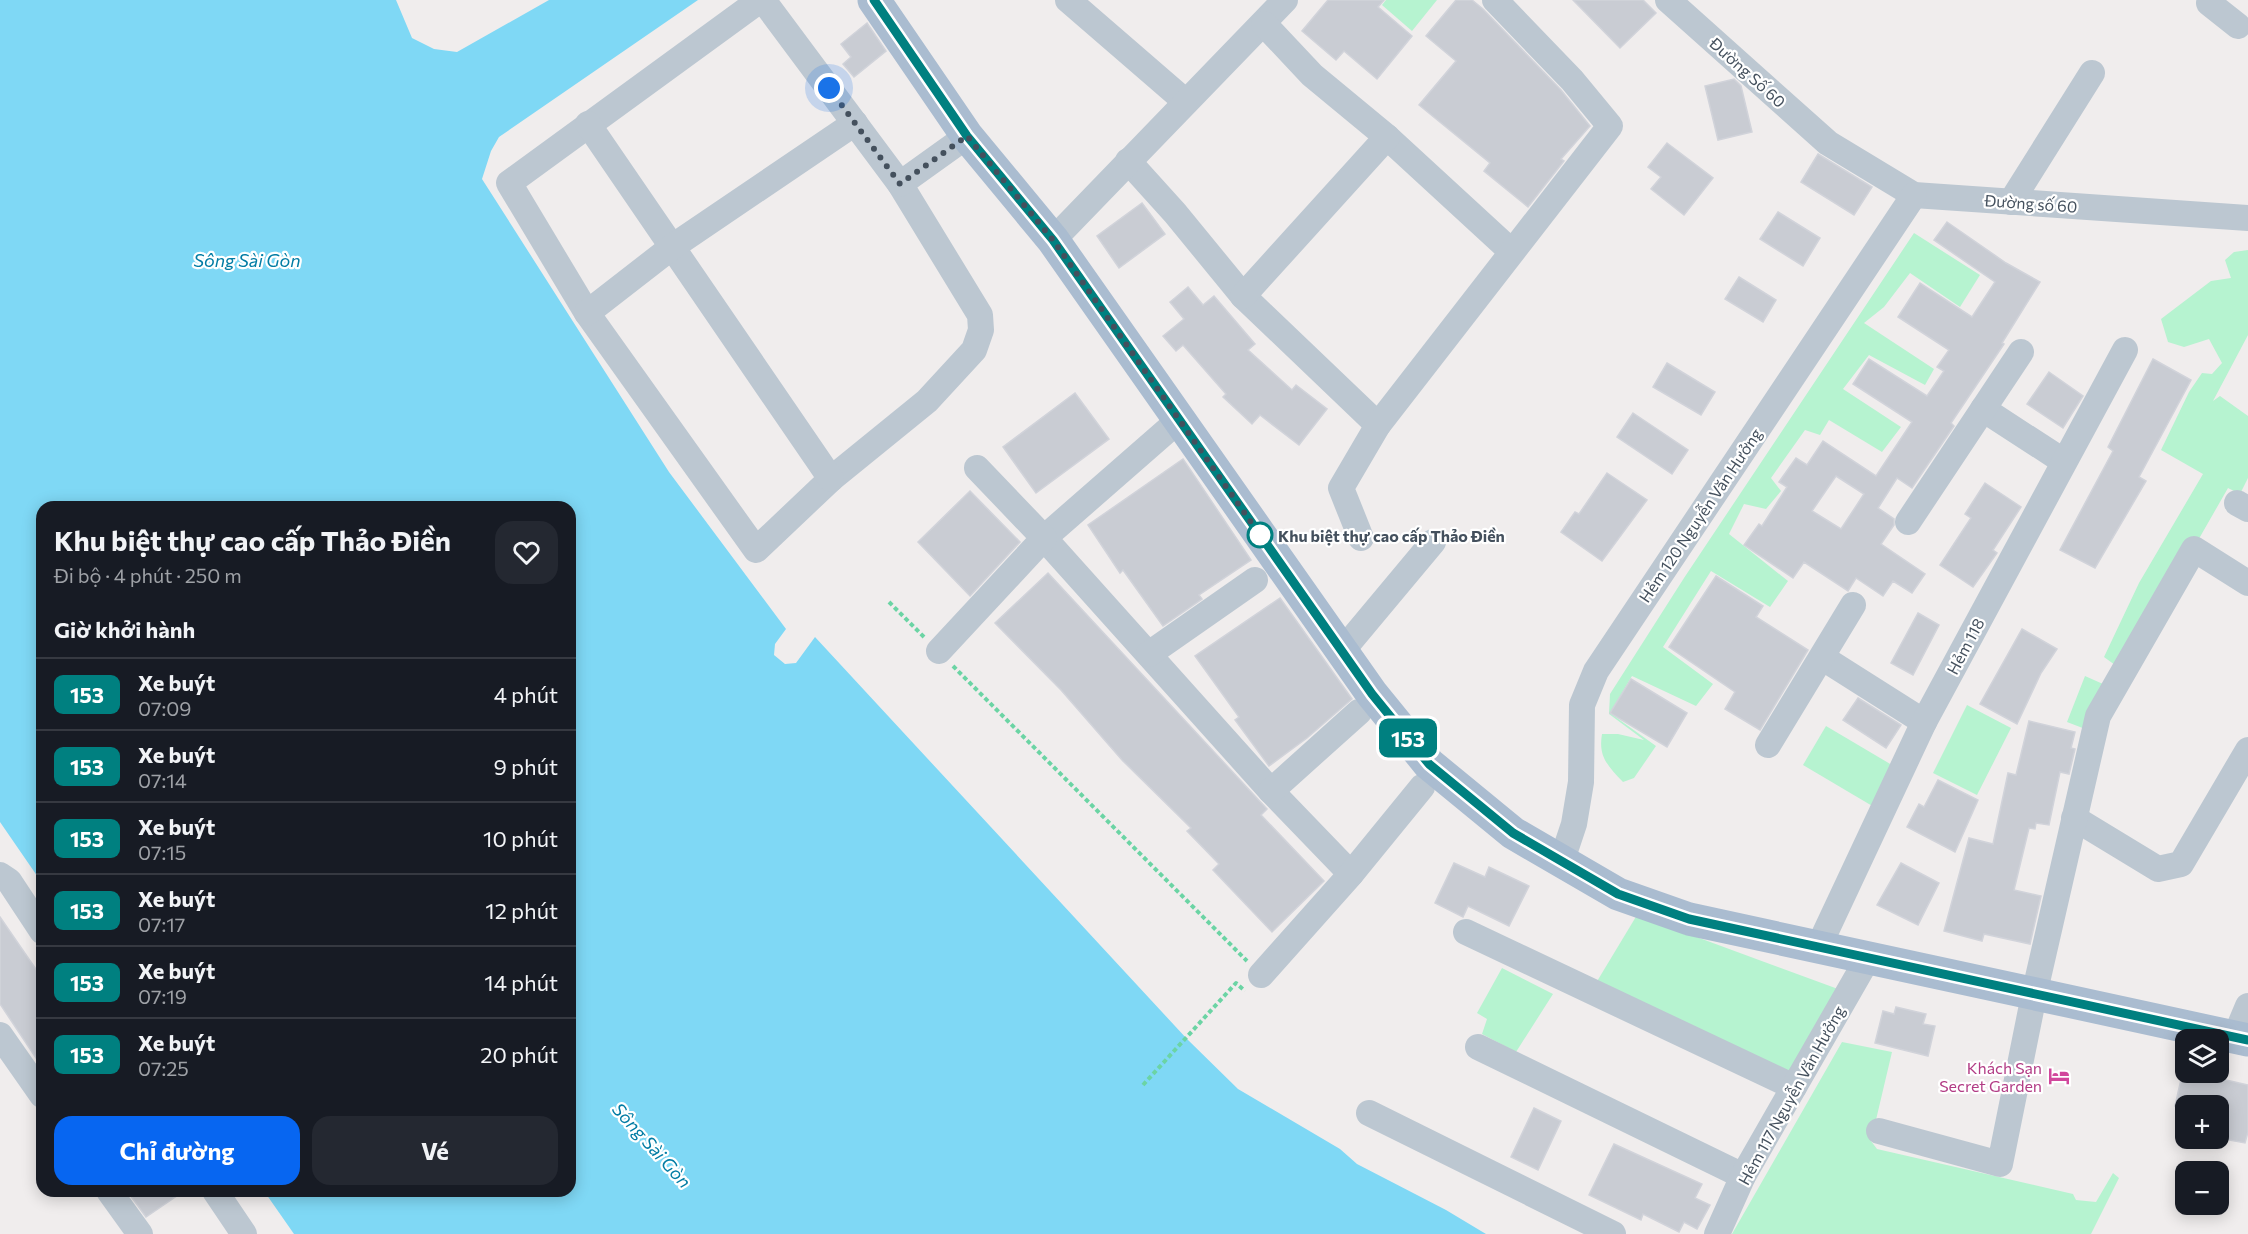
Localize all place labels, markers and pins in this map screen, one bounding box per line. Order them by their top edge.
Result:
marker: Khu biệt thự cao cấp Thảo Điền [1247,522,1273,548]
place label: Khu biệt thự cao cấp Thảo Điền [1278,526,1505,546]
place label: Khách Sạn Secret Garden [1939,1058,2042,1095]
hotel icon: Khách Sạn Secret Garden [2047,1064,2071,1088]

